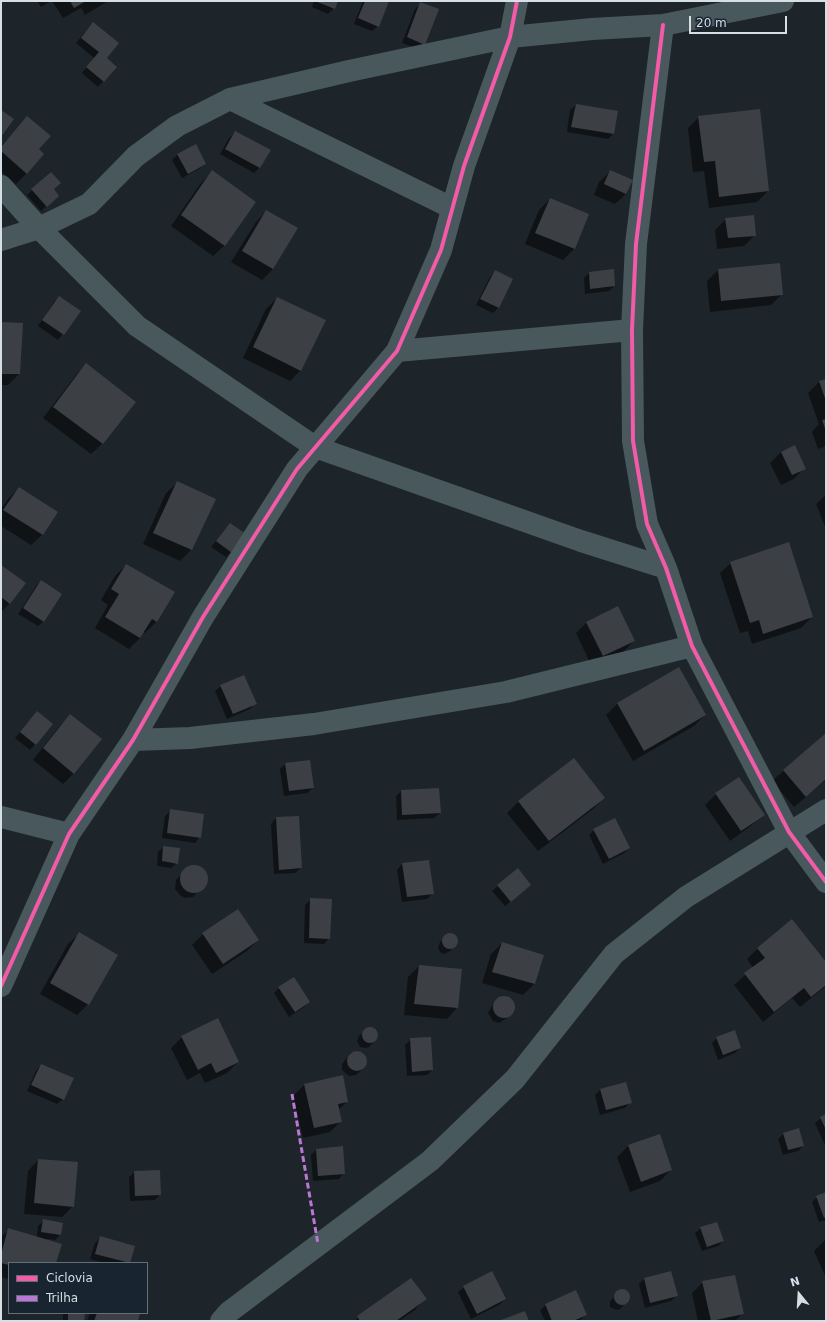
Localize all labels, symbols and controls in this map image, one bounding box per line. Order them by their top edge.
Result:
scale bar [691,8,789,34]
text: 20 m [696,16,727,30]
legend [8,1262,148,1314]
text: Ciclovia [46,1271,93,1285]
north arrow [779,1274,819,1314]
text: N [789,1275,802,1290]
text: Trilha [46,1291,78,1305]

